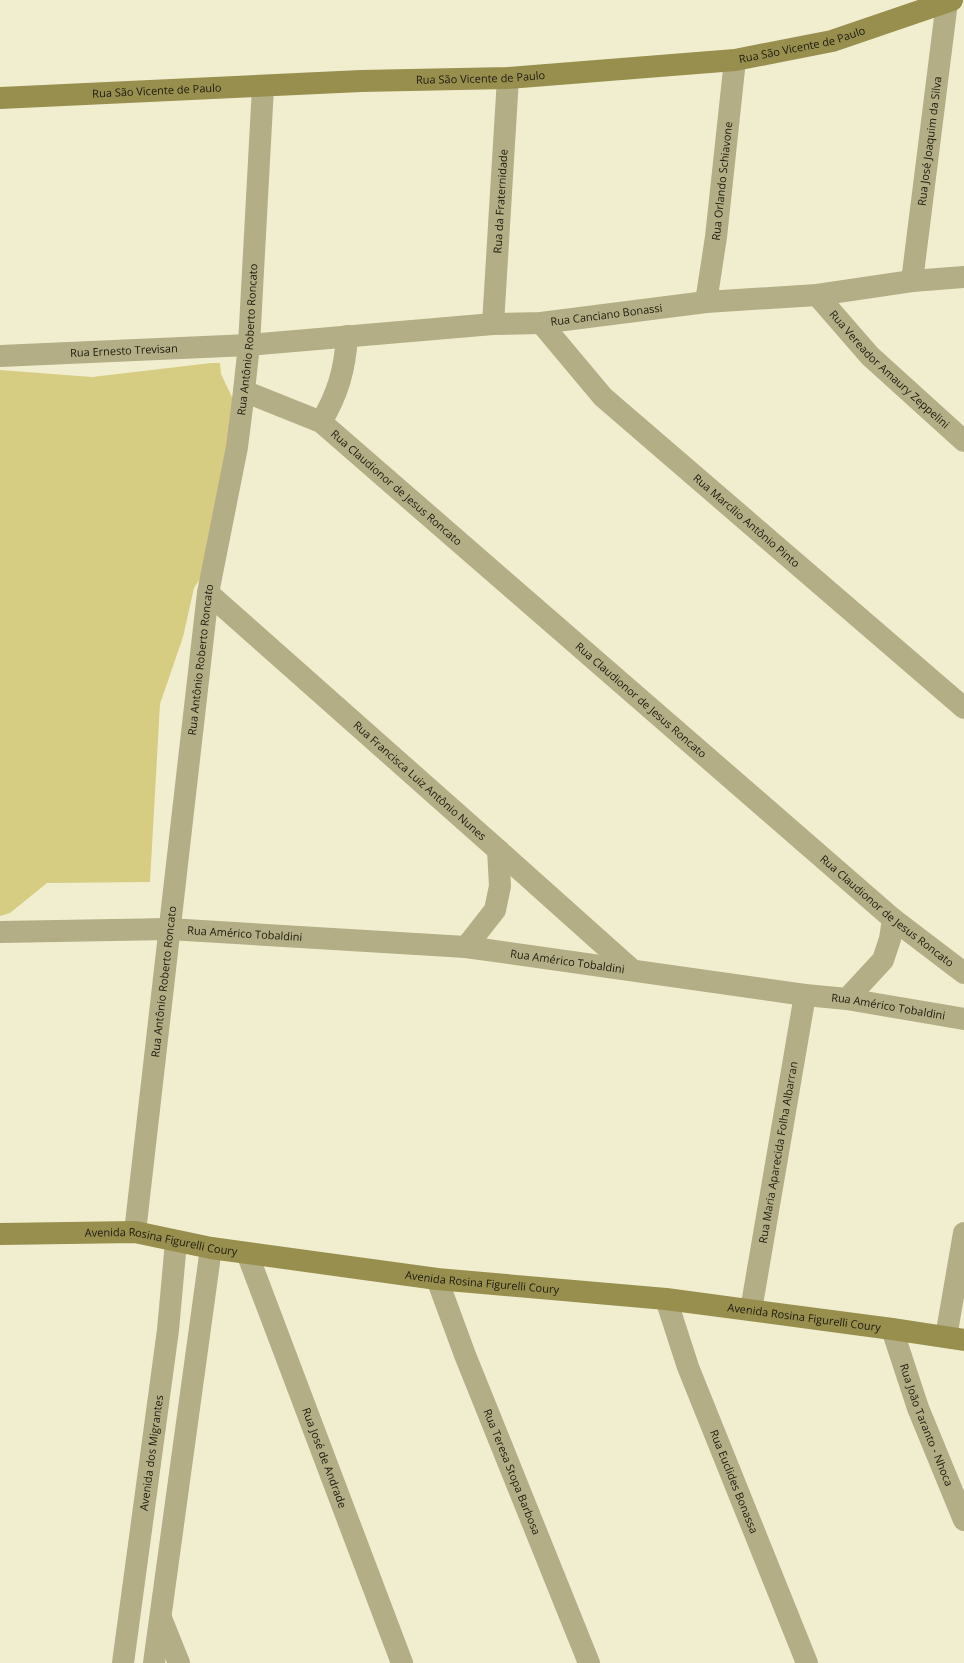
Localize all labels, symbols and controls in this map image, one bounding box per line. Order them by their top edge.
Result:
street label: Rua São Vicente de Paulo [738,22,867,66]
street label: Rua São Vicente de Paulo [416,67,546,87]
street label: Rua José Joaquim da Silva [913,75,945,207]
street label: Rua São Vicente de Paulo [92,80,222,101]
street label: Rua Orlando Schiavone [708,121,735,242]
street label: Rua da Fraternidade [489,149,511,254]
street label: Rua Antônio Roberto Roncato [233,263,260,416]
street label: Rua Canciano Bonassi [549,300,663,329]
street label: Rua Vereador Amaury Zeppelini [826,307,953,431]
street label: Rua Ernesto Trevisan [70,340,178,360]
street label: Rua Claudionor de Jesus Roncato [328,426,466,549]
street label: Rua Marcílio Antônio Pinto [690,470,804,571]
street label: Rua Antônio Roberto Roncato [184,582,217,736]
street label: Rua Claudionor de Jesus Roncato [573,639,710,761]
street label: Rua Francisca Luiz Antônio Nunes [350,717,490,843]
street label: Rua Claudionor de Jesus Roncato [817,851,958,970]
street label: Rua Antônio Roberto Roncato [147,905,179,1058]
street label: Rua Américo Tobaldini [187,922,303,944]
street label: Rua Américo Tobaldini [509,945,626,976]
street label: Rua Américo Tobaldini [831,990,946,1023]
street label: Rua Maria Aparecida Folha Albarran [755,1060,801,1244]
street label: Avenida Rosina Figurelli Coury [85,1224,239,1259]
street label: Avenida Rosina Figurelli Coury [404,1267,560,1297]
street label: Avenida Rosina Figurelli Coury [727,1299,882,1335]
street label: Rua João Taranto - Nhoca [897,1362,957,1488]
street label: Avenida dos Migrantes [136,1394,166,1512]
street label: Rua José de Andrade [299,1405,351,1510]
street label: Rua Teresa Stopa Barbosa [480,1407,545,1537]
street label: Rua Euclides Bonassa [707,1427,762,1535]

